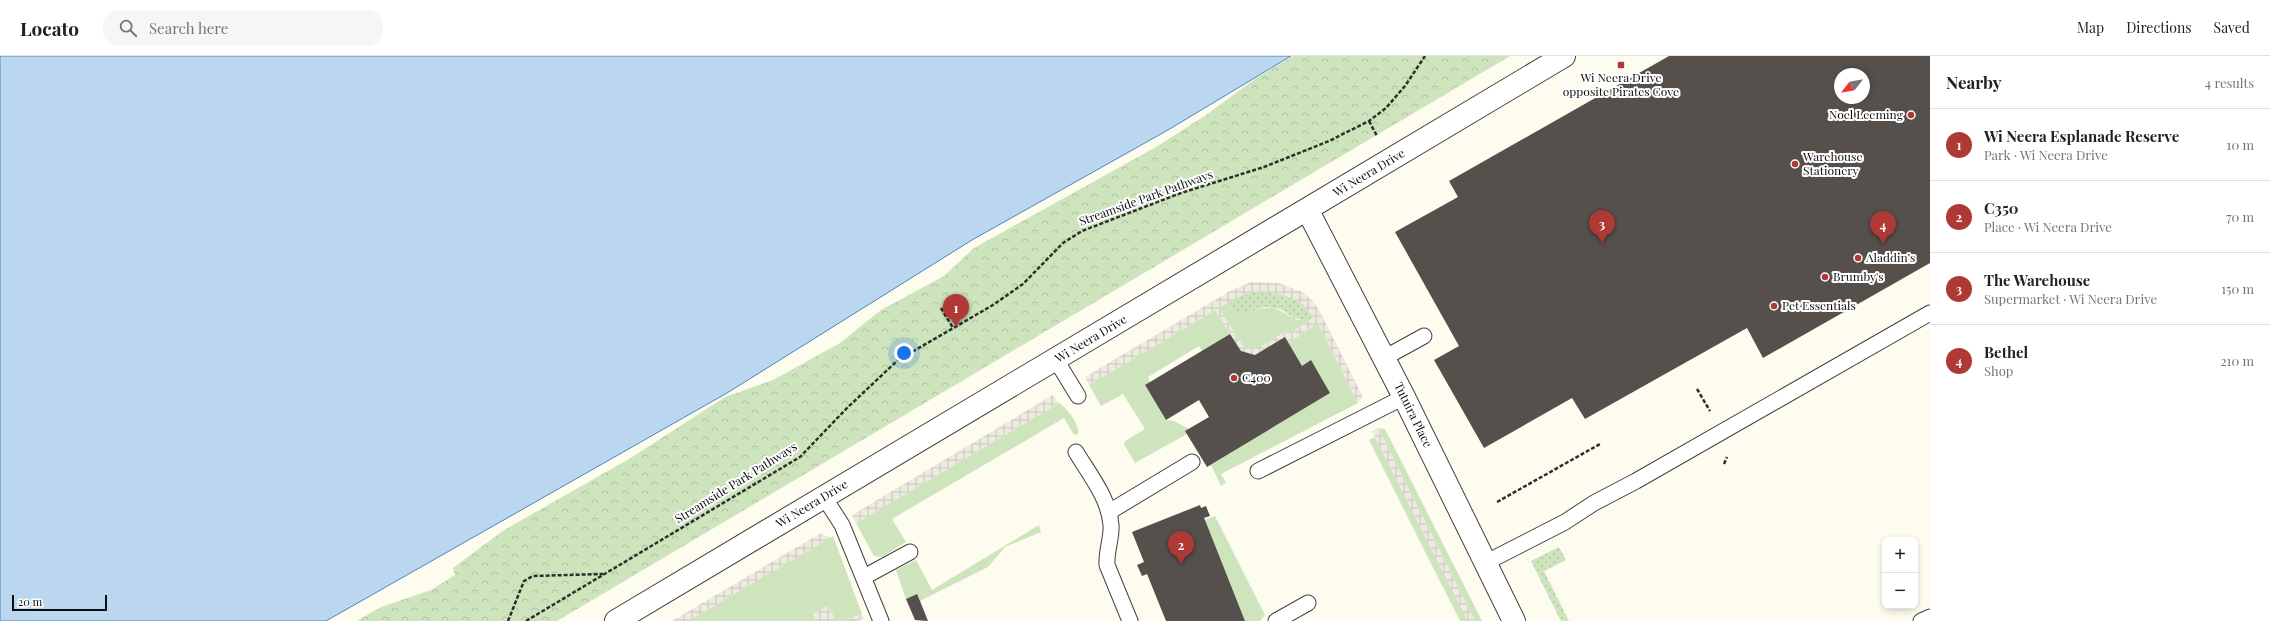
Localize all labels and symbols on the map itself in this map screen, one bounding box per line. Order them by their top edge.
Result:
marker: Wi Neera Drive opposite Pirates Cove [1616,60,1626,70]
north arrow [1834,68,1870,104]
place label: Wi Neera Drive opposite Pirates Cove [1563,69,1679,99]
place label: Noel Leeming [1829,106,1904,122]
marker: Noel Leeming [1906,110,1916,120]
street label: Wi Neera Drive [1329,144,1407,200]
place label: Warehouse Stationery [1802,148,1862,178]
marker: Warehouse Stationery [1790,159,1800,169]
street label: Streamside Park Pathways [1076,165,1215,229]
pin: 3 [1589,210,1615,243]
pin: 4 [1870,211,1896,244]
place label: Aladdin’s [1865,249,1915,265]
marker: Aladdin’s [1853,253,1863,263]
place label: Brumby's [1833,268,1884,284]
marker: Brumby's [1820,272,1830,282]
pin: 1 [943,294,969,327]
place label: Pet Essentials [1782,297,1856,313]
marker: Pet Essentials [1769,301,1779,311]
street label: Wi Neera Drive [1051,310,1129,366]
your location [894,343,914,363]
place label: C400 [1242,369,1271,385]
marker: C400 [1229,373,1239,383]
street label: Tutuira Place [1391,379,1437,450]
street label: Streamside Park Pathways [671,438,800,526]
street label: Wi Neera Drive [772,475,850,531]
pin: 2 [1168,531,1194,564]
scale bar [12,593,107,612]

